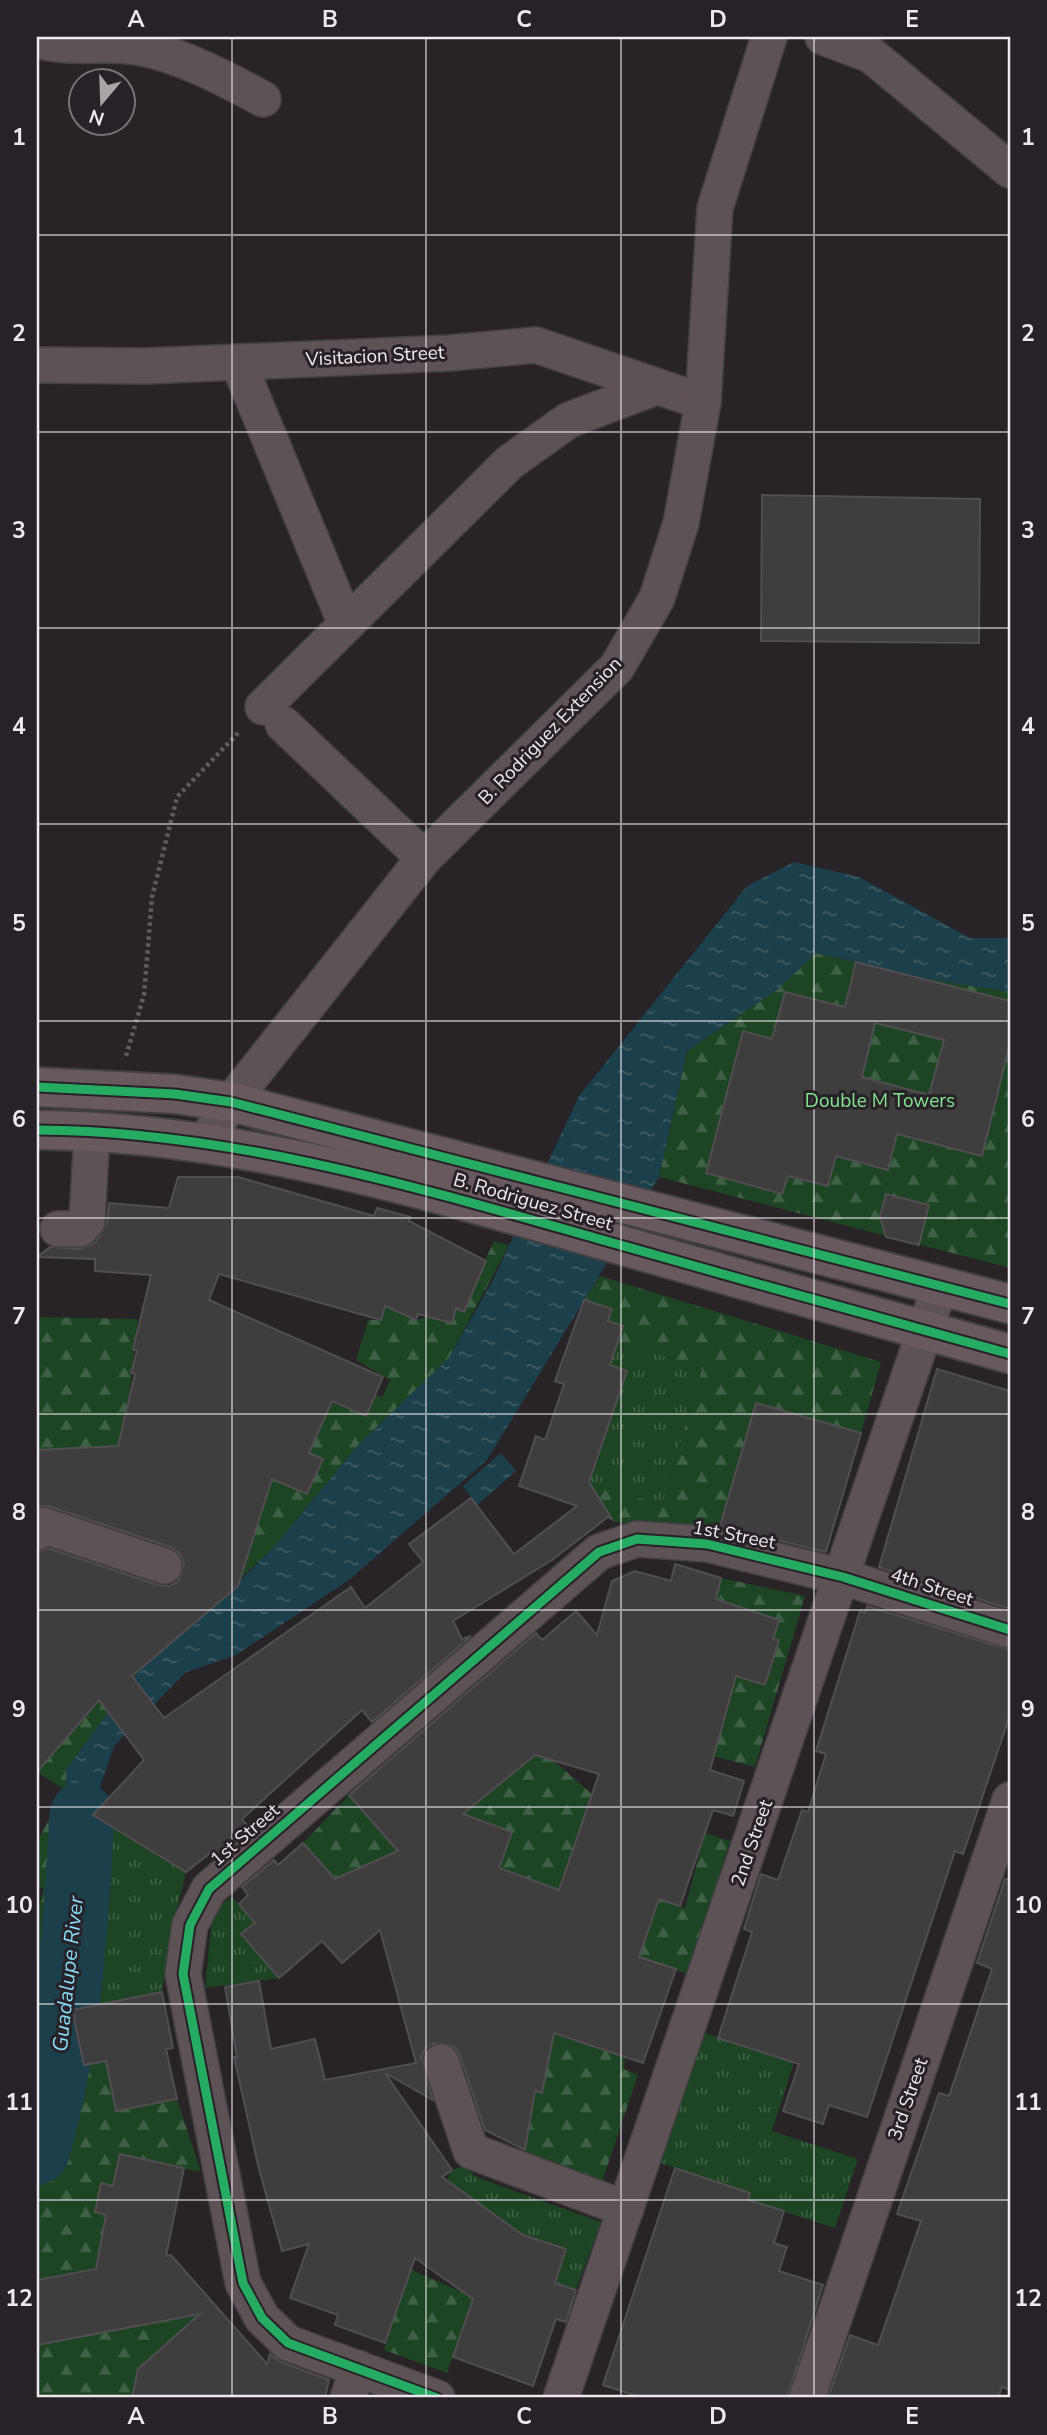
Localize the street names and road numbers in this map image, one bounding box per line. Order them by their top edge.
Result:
street label: Visitacion Street [304,339,445,373]
street label: B. Rodriguez Extension [473,651,627,811]
street label: B. Rodriguez Street [450,1167,616,1237]
street label: 1st Street [690,1514,778,1556]
street label: 4th Street [887,1561,977,1613]
street label: 2nd Street [725,1796,779,1890]
street label: 1st Street [205,1797,285,1872]
street label: 3rd Street [882,2054,934,2144]

